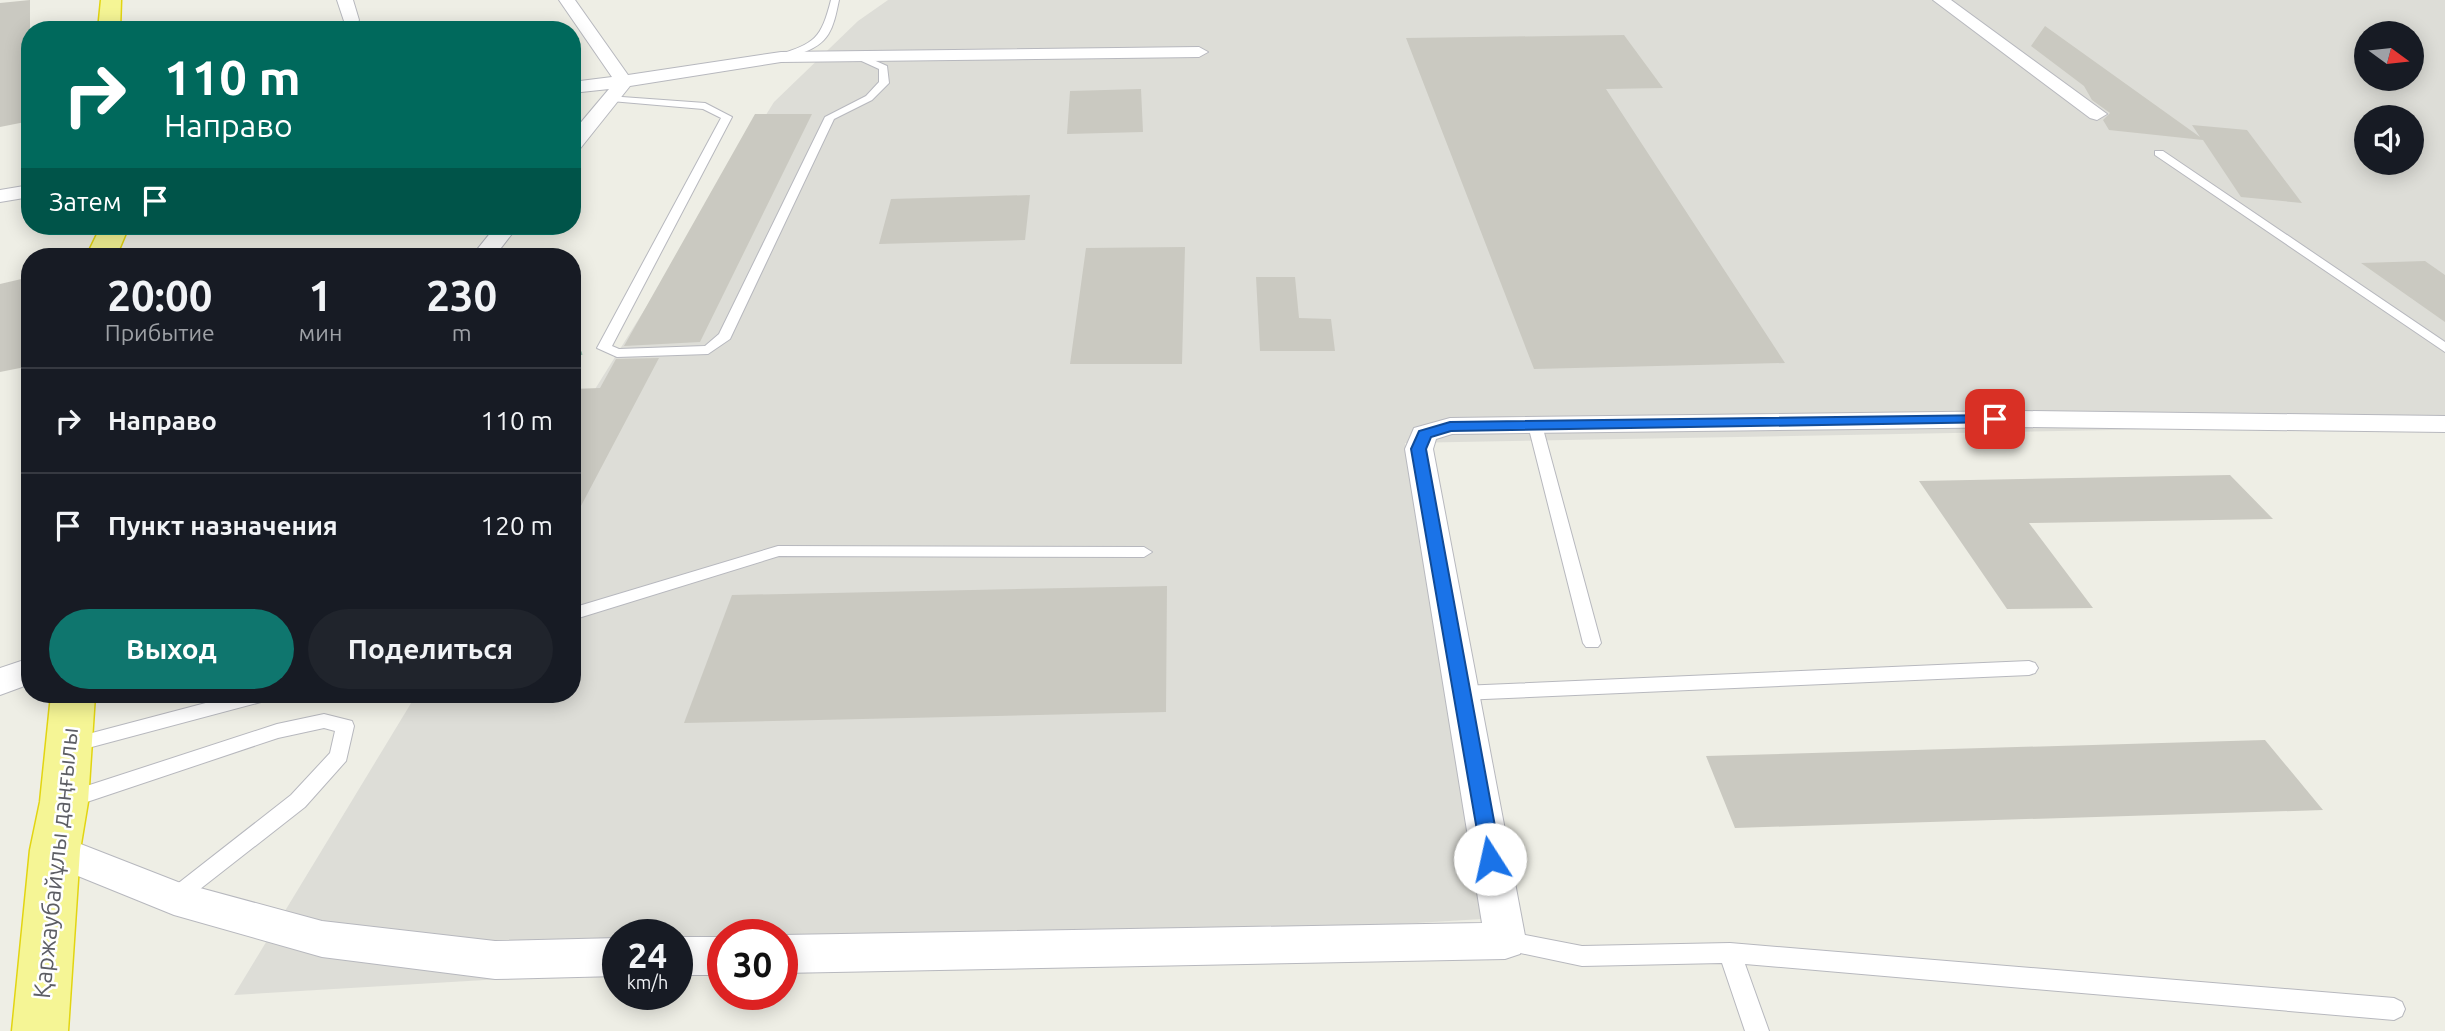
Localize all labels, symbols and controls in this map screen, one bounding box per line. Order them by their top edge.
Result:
north arrow [2354,21,2424,91]
map controls [2354,21,2424,175]
icon: right [49,49,140,140]
text: 110 m [164,49,301,104]
button: sound [2354,105,2424,175]
text: Направо [164,107,293,143]
icon: arrive [136,182,174,220]
text: Затем [49,187,122,216]
text: 20:00 [107,272,212,319]
text: 1 [309,272,332,319]
text: 230 [426,272,497,319]
text: Прибытие [105,320,215,345]
text: мин [299,320,342,345]
text: m [452,320,472,345]
pin [1965,389,2025,449]
icon: arrive [1976,400,2014,438]
icon: right [49,402,87,440]
text: Направо [108,406,217,435]
text: 110 m [481,406,553,435]
icon: arrive [49,507,87,545]
text: Пункт назначения [108,511,338,540]
text: 120 m [481,511,553,540]
button: Выход [49,609,294,689]
button: Поделиться [308,609,553,689]
street label: Қаржаубайұлы даңғылы [28,726,83,1000]
position arrow [1453,822,1527,896]
speed limit sign: 30 [707,919,798,1010]
text: 24 [628,935,667,975]
text: km/h [627,972,668,992]

